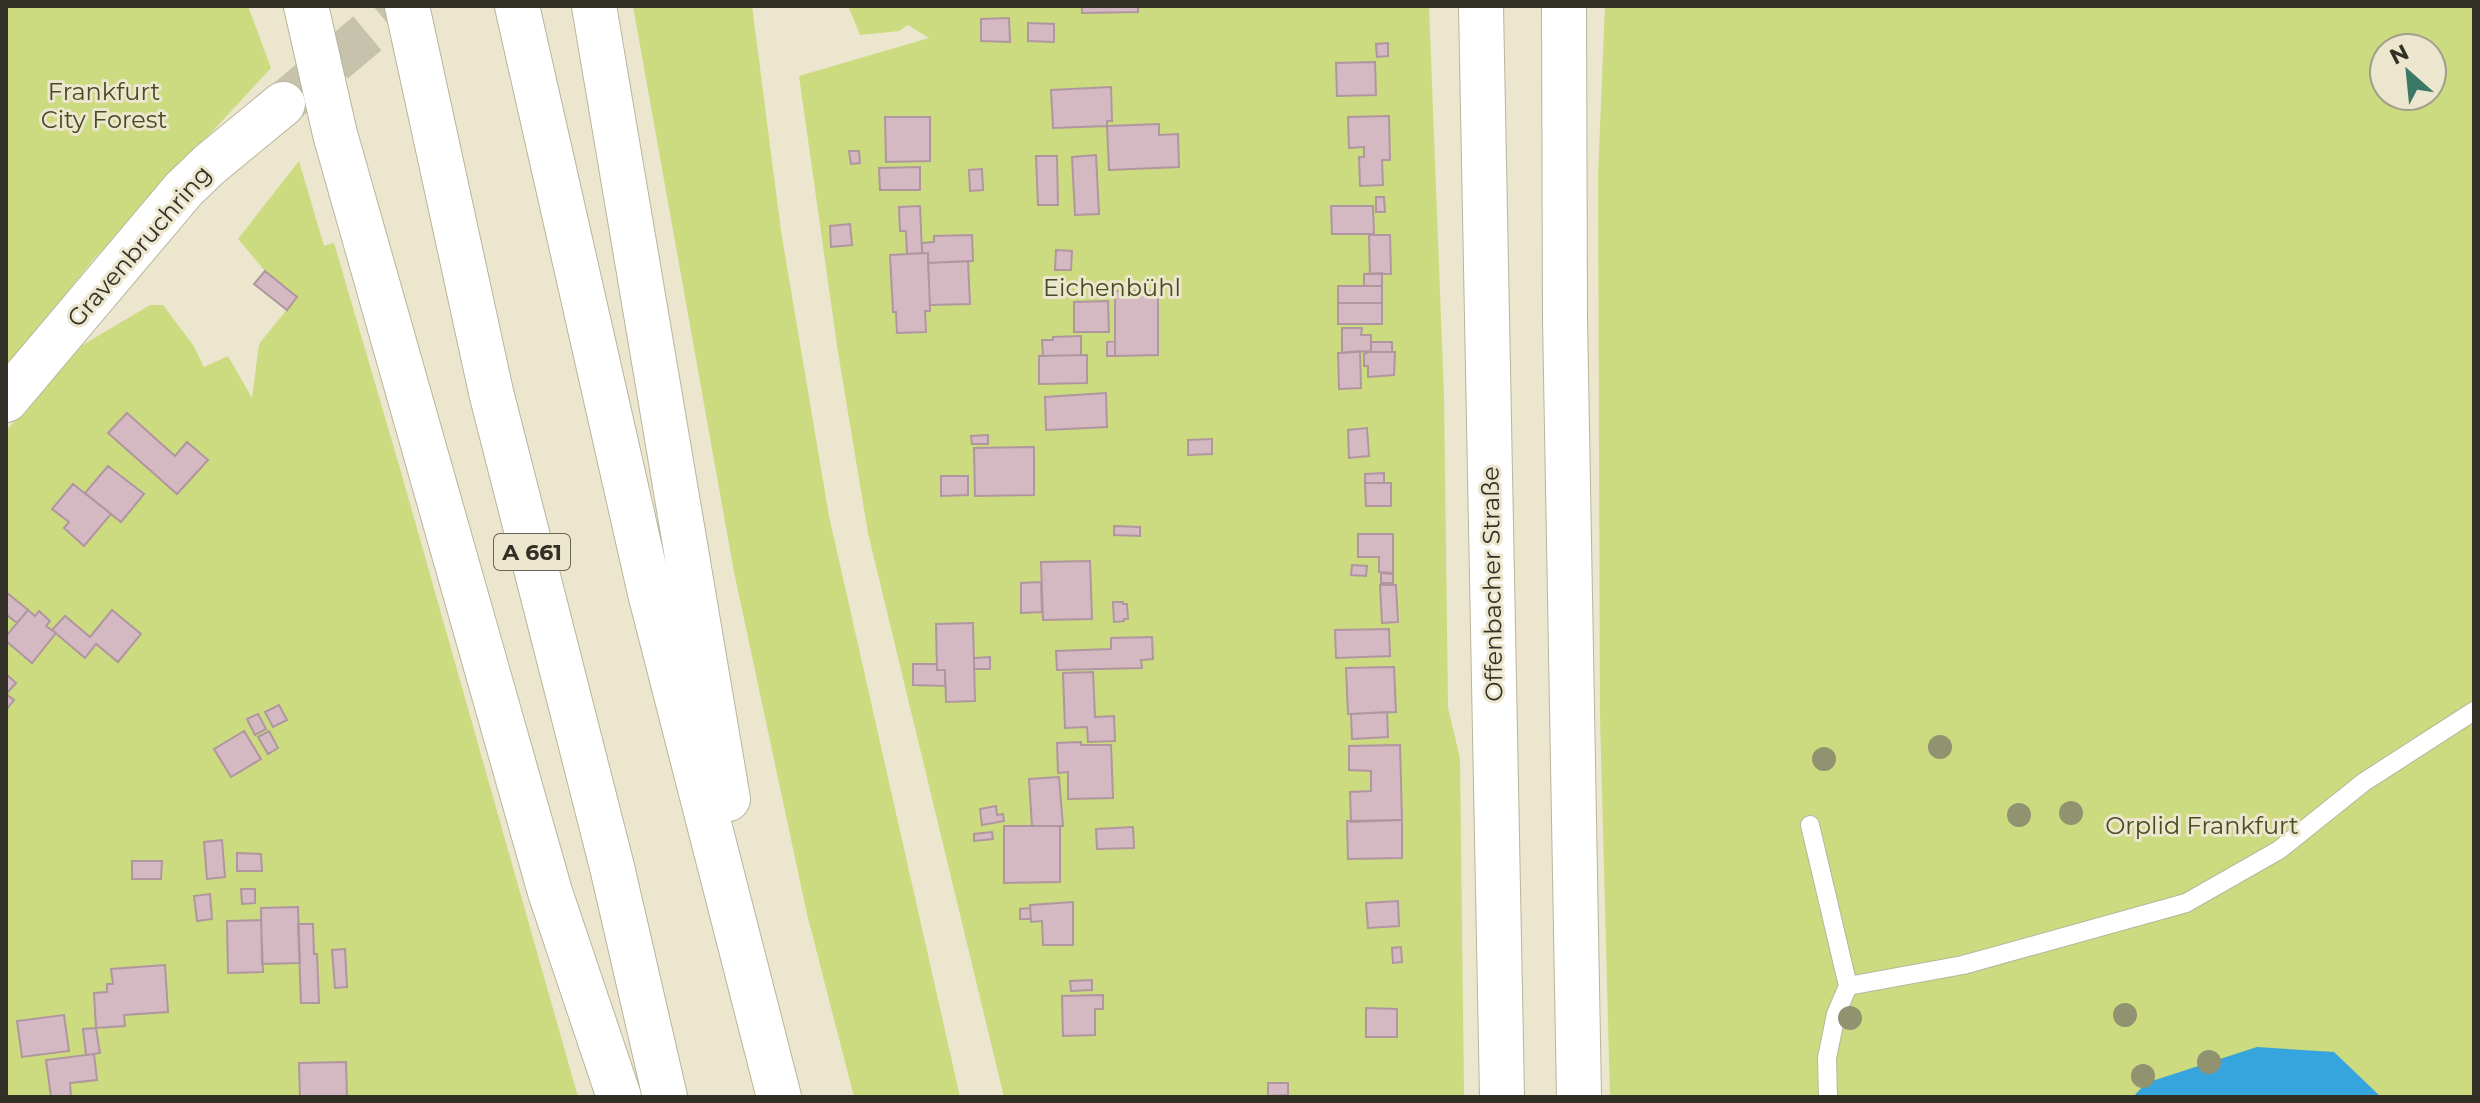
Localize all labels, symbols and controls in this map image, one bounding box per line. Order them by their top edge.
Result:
north arrow [2368,32,2448,112]
text: N [2385,39,2413,71]
park label: Frankfurt City Forest [41,77,168,134]
street label: Gravenbruchring [61,159,217,333]
park label: Eichenbühl [1043,273,1181,302]
street label: Offenbacher Straße [1475,466,1509,702]
road number: A 661 [494,534,570,570]
park label: Orplid Frankfurt [2105,811,2299,840]

